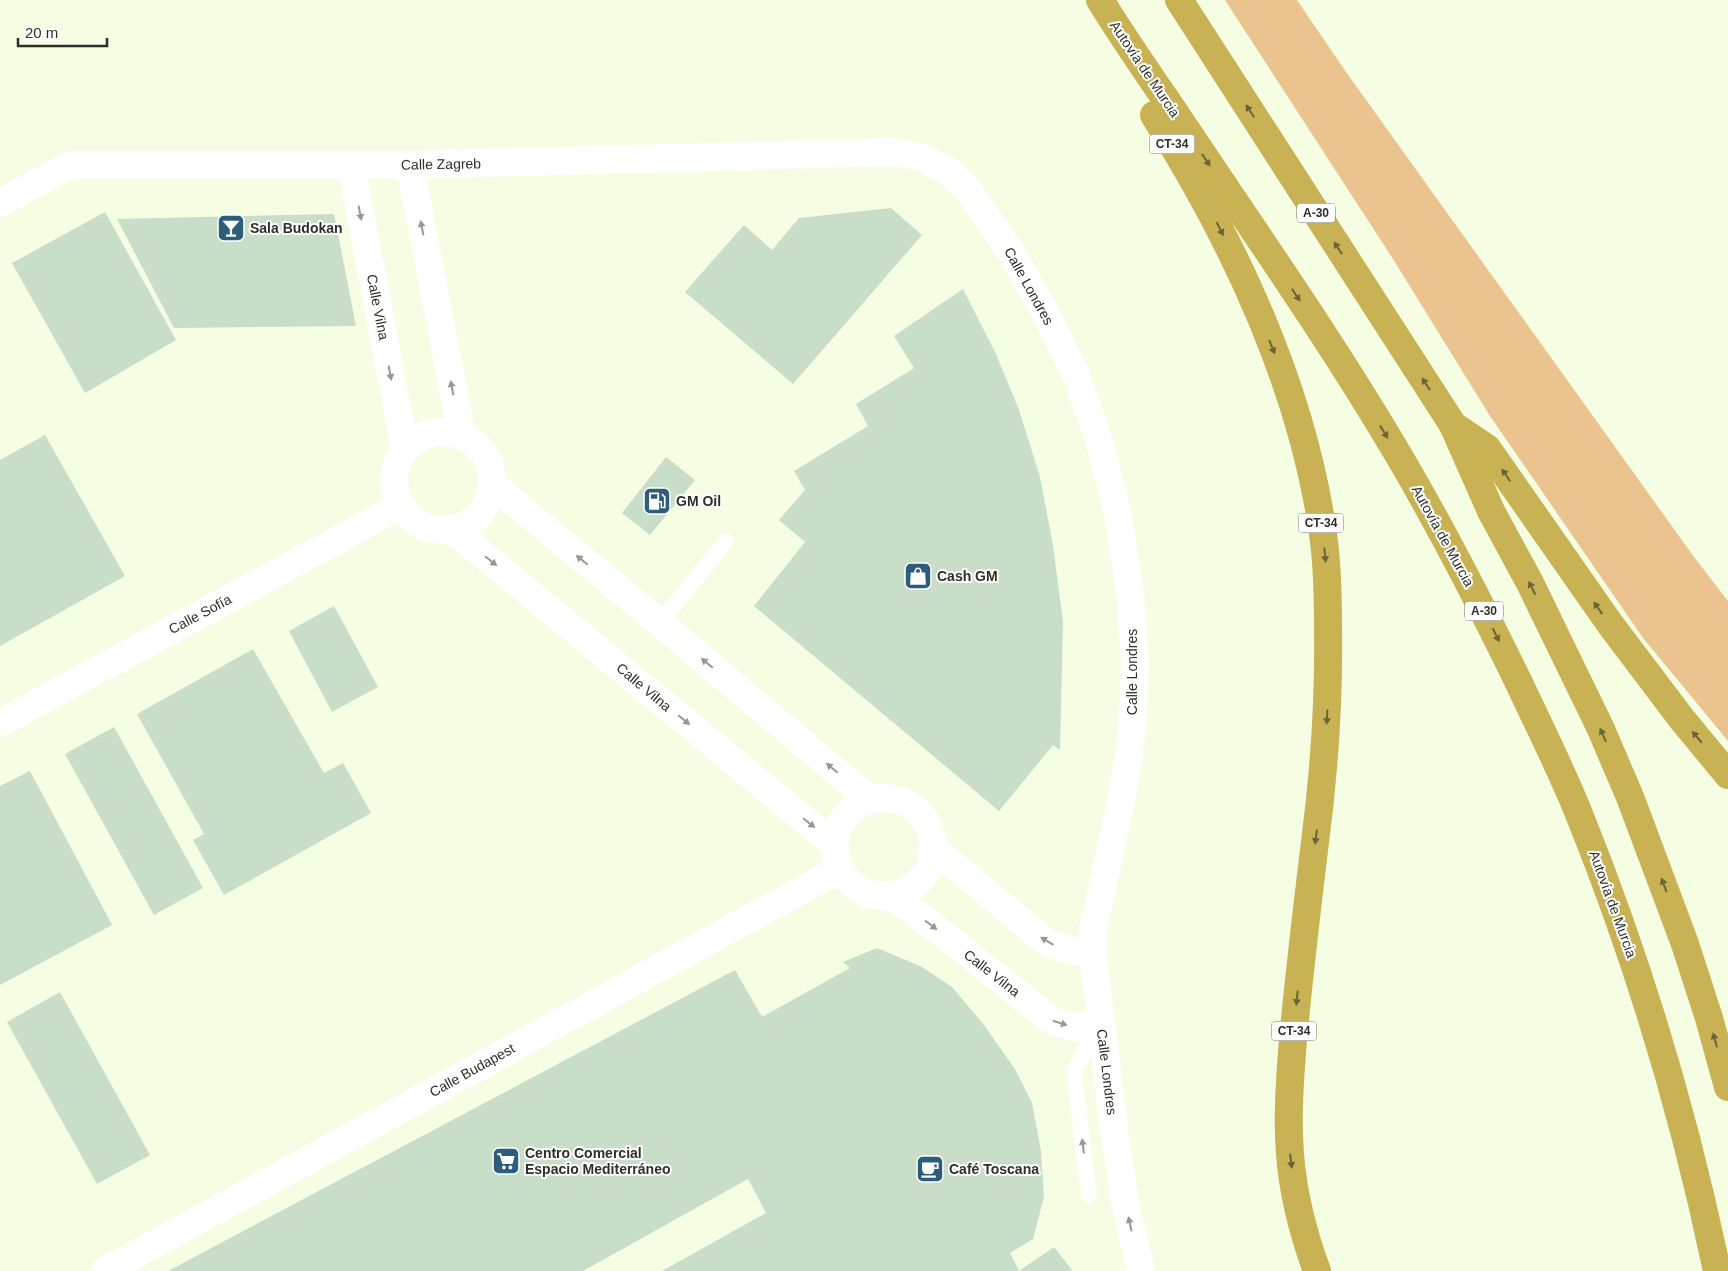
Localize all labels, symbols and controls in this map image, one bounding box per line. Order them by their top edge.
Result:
scale bar [18,15,106,47]
street label: Autovía de Murcia [1107,18,1183,120]
text: 20 m [25,24,58,41]
one-way arrow [1246,104,1255,118]
road number: CT-34 [1150,134,1194,154]
one-way arrow [1201,153,1211,167]
street label: Calle Zagreb [401,155,481,173]
road number: A-30 [1297,204,1335,222]
one-way arrow [356,205,364,221]
bar icon: Sala Budokan [216,213,246,243]
place label: Sala Budokan [250,220,343,236]
one-way arrow [418,221,426,236]
one-way arrow [1216,222,1224,236]
one-way arrow [1334,241,1343,254]
street label: Calle Londres [1001,244,1057,328]
street label: Calle Vilna [364,273,392,341]
one-way arrow [1291,288,1301,302]
one-way arrow [1268,340,1276,355]
one-way arrow [387,365,395,381]
one-way arrow [1422,378,1431,391]
one-way arrow [448,379,456,395]
one-way arrow [1379,425,1388,438]
one-way arrow [1501,468,1511,481]
street label: Autovía de Murcia [1409,483,1477,589]
fuel station icon: GM Oil [642,486,672,516]
place label: GM Oil [676,493,721,509]
road number: CT-34 [1298,514,1344,532]
one-way arrow [1322,547,1330,563]
one-way arrow [576,554,589,565]
one-way arrow [484,555,497,566]
shop icon: Cash GM [903,561,933,591]
place label: Cash GM [937,568,998,584]
one-way arrow [1528,581,1536,596]
street label: Calle Sofía [166,591,234,637]
one-way arrow [1593,601,1603,615]
road number: A-30 [1465,602,1503,620]
one-way arrow [1492,628,1500,643]
street label: Calle Londres [1124,629,1140,715]
one-way arrow [701,658,714,669]
street label: Calle Vilna [613,659,675,715]
one-way arrow [1322,709,1330,725]
one-way arrow [677,714,690,725]
one-way arrow [1599,728,1607,742]
one-way arrow [1691,731,1702,744]
one-way arrow [826,762,838,774]
one-way arrow [802,818,815,829]
one-way arrow [1312,829,1320,845]
street label: Autovía de Murcia [1586,848,1640,960]
one-way arrow [1660,878,1667,893]
one-way arrow [924,920,938,930]
one-way arrow [1040,937,1054,946]
street label: Calle Vilna [961,946,1023,1000]
one-way arrow [1293,991,1301,1007]
one-way arrow [1052,1019,1067,1027]
road number: CT-34 [1272,1021,1316,1040]
street label: Calle Londres [1094,1028,1120,1116]
one-way arrow [1710,1032,1718,1047]
street label: Calle Budapest [427,1040,517,1100]
one-way arrow [1079,1138,1087,1154]
place label: Centro Comercial Espacio Mediterráneo [525,1145,671,1177]
supermarket icon: Centro Comercial Espacio Mediterráneo [491,1146,521,1176]
one-way arrow [1287,1153,1295,1169]
cafe icon: Café Toscana [915,1154,945,1184]
place label: Café Toscana [949,1161,1039,1177]
one-way arrow [1125,1215,1133,1231]

